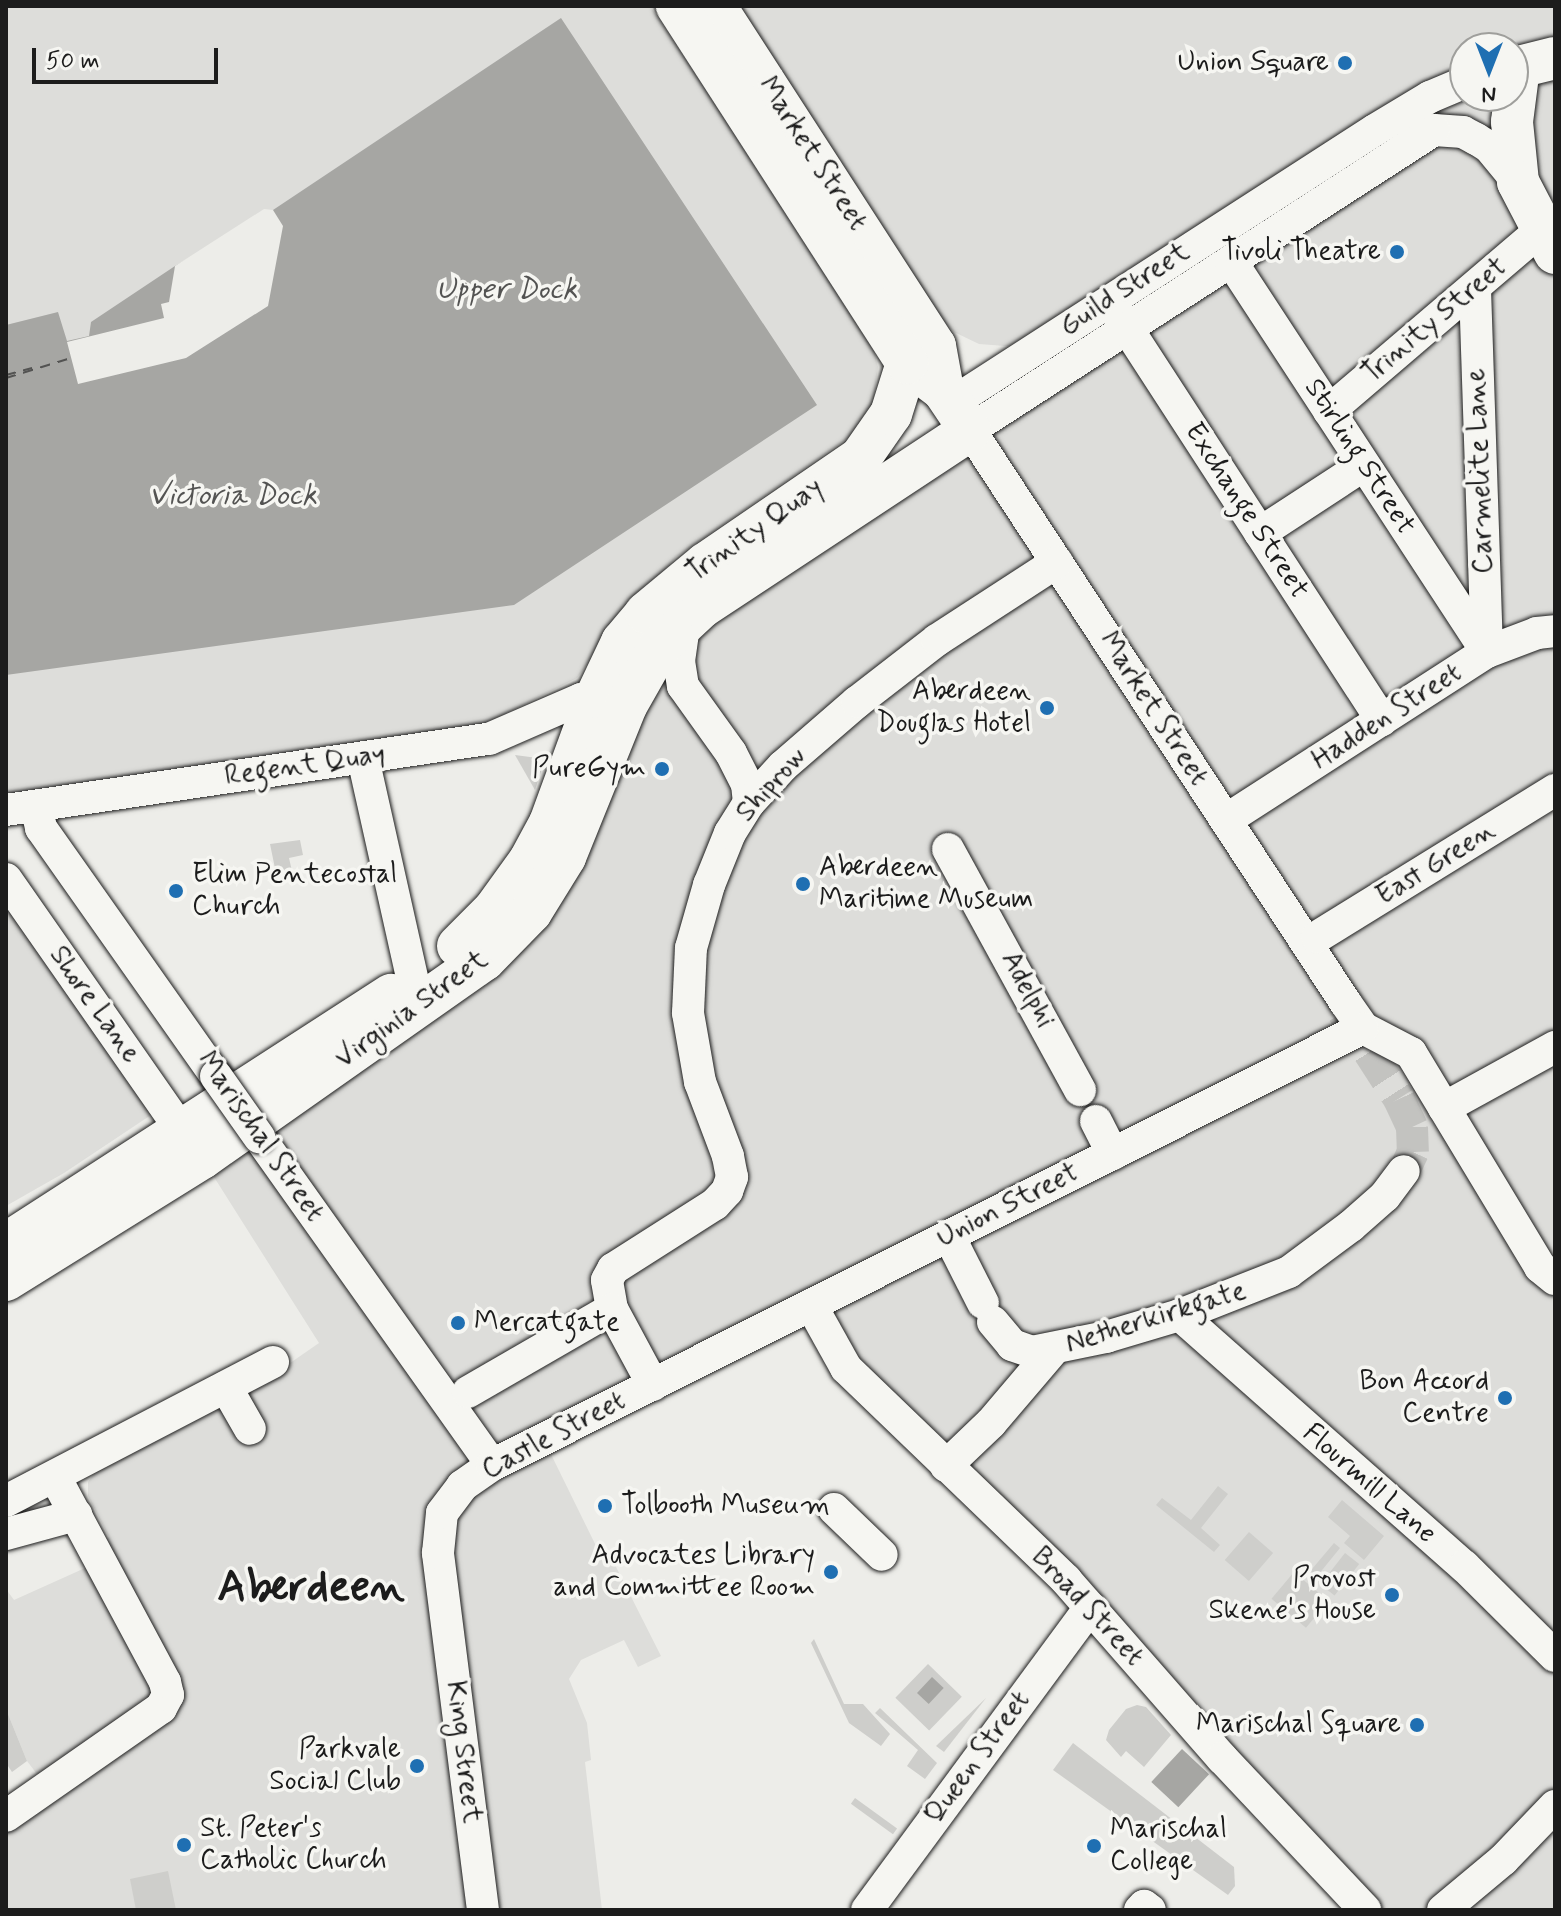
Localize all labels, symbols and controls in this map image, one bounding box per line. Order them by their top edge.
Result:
scale bar [36,32,222,82]
north arrow [1449,32,1529,112]
text: 50 m [46,46,100,77]
place label: Union Square [1174,46,1329,80]
marker: Union Square [1336,54,1354,72]
street label: Market Street [749,69,875,239]
text: N [1482,80,1496,108]
place label: Tivoli Theatre [1221,235,1381,269]
street label: Guild Street [1054,236,1196,344]
marker: Tivoli Theatre [1388,243,1406,261]
street label: Trinity Street [1356,251,1514,391]
water label: Upper Dock [436,272,578,308]
street label: Carmelite Lane [1461,369,1501,573]
street label: Stirling Street [1297,373,1421,541]
street label: Exchange Street [1177,417,1315,605]
street label: Trinity Quay [680,472,830,590]
water label: Victoria Dock [149,478,317,514]
street label: Market Street [1090,624,1216,794]
street label: Hadden Street [1304,655,1470,779]
place label: Aberdeen Douglas Hotel [878,675,1031,741]
marker: Aberdeen Douglas Hotel [1038,699,1056,717]
street label: Regent Quay [222,738,388,794]
street label: Shiprow [730,741,814,829]
place label: PureGym [532,752,646,786]
marker: PureGym [653,760,671,778]
street label: East Green [1370,814,1502,914]
place label: Aberdeen Maritime Museum [819,851,1047,917]
place label: Elim Pentecostal Church [192,858,386,924]
marker: Aberdeen Maritime Museum [794,875,812,893]
marker: Elim Pentecostal Church [167,882,185,900]
street label: Shore Lane [42,941,146,1069]
street label: Virginia Street [329,943,495,1077]
street label: Adelphi [993,946,1061,1034]
street label: Marischal Street [188,1044,332,1230]
street label: Union Street [932,1156,1084,1256]
street label: Netherkirkgate [1062,1275,1250,1361]
place label: Mercatgate [474,1306,620,1340]
marker: Mercatgate [449,1314,467,1332]
place label: Bon Accord Centre [1359,1365,1489,1431]
street label: Castle Street [475,1383,633,1489]
marker: Bon Accord Centre [1496,1389,1514,1407]
street label: Flourmill Lane [1295,1417,1443,1551]
place label: Tolbooth Museum [621,1489,830,1523]
marker: Tolbooth Museum [596,1497,614,1515]
place label: Advocates Library and Committee Room [542,1539,815,1605]
street label: Broad Street [1022,1539,1152,1675]
district label: Aberdeen [217,1562,405,1614]
place label: Provost Skene's House [1204,1562,1376,1628]
marker: Advocates Library and Committee Room [822,1563,840,1581]
marker: Provost Skene's House [1383,1586,1401,1604]
street label: King Street [438,1679,488,1825]
street label: Queen Street [917,1683,1039,1833]
place label: Marischal Square [1194,1708,1401,1742]
marker: Marischal Square [1408,1716,1426,1734]
place label: Parkvale Social Club [269,1733,401,1799]
marker: Parkvale Social Club [408,1757,426,1775]
place label: St. Peter's Catholic Church [200,1812,394,1878]
place label: Marischal College [1110,1813,1227,1879]
marker: St. Peter's Catholic Church [175,1836,193,1854]
marker: Marischal College [1085,1837,1103,1855]

